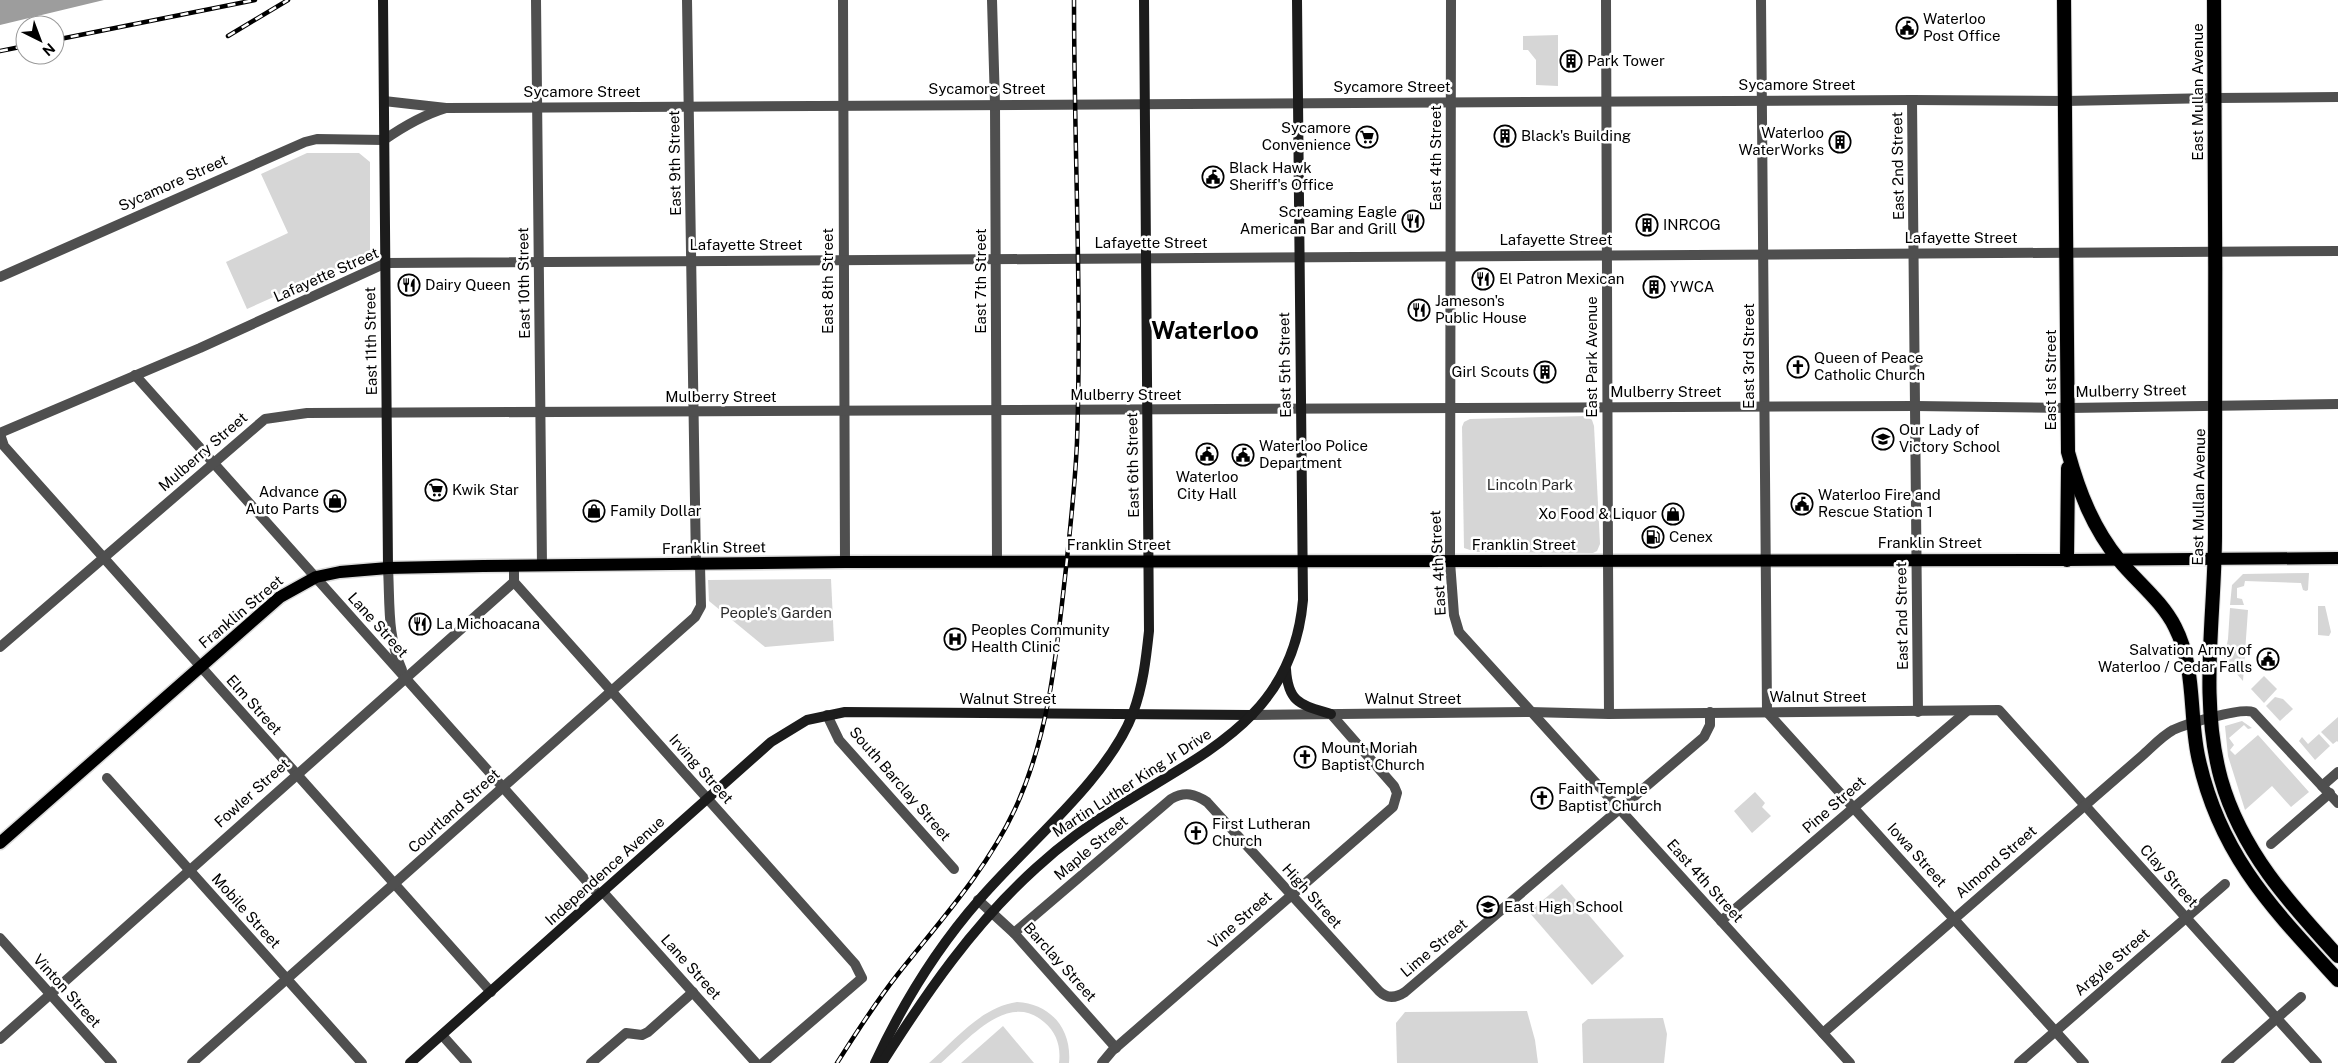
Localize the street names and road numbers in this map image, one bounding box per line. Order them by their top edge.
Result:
street label: East Mullan Avenue [2189,23,2206,161]
street label: Sycamore Street [1738,76,1856,93]
street label: Sycamore Street [1333,78,1451,95]
street label: Sycamore Street [928,80,1046,97]
street label: Sycamore Street [523,83,641,100]
street label: East 4th Street [1427,105,1444,211]
street label: East 9th Street [665,110,684,216]
street label: East 2nd Street [1888,112,1907,220]
street label: Sycamore Street [116,151,230,214]
street label: East 10th Street [514,227,533,339]
street label: East 8th Street [819,228,836,334]
street label: East 7th Street [972,228,989,334]
street label: Lafayette Street [1904,229,2018,246]
street label: Lafayette Street [1499,231,1613,248]
street label: Lafayette Street [1094,234,1208,251]
street label: Lafayette Street [689,236,803,253]
street label: Lafayette Street [271,244,381,305]
street label: East 11th Street [361,286,380,395]
street label: East Park Avenue [1583,296,1600,418]
street label: East 3rd Street [1740,303,1757,409]
street label: East 5th Street [1275,312,1294,418]
street label: East 1st Street [2042,329,2059,431]
street label: Mulberry Street [2075,381,2187,400]
street label: Mulberry Street [1610,383,1722,400]
street label: Mulberry Street [1070,386,1182,403]
street label: Mulberry Street [665,388,777,405]
street label: Mulberry Street [155,409,250,495]
street label: East 6th Street [1123,412,1142,518]
street label: East Mullan Avenue [2189,428,2208,566]
street label: East 4th Street [1426,510,1449,616]
street label: Franklin Street [1878,534,1982,551]
street label: Franklin Street [1067,536,1171,553]
street label: Franklin Street [1472,536,1576,553]
street label: Franklin Street [662,538,766,557]
street label: East 2nd Street [1892,562,1911,670]
street label: Franklin Street [195,571,286,652]
street label: Lane Street [345,589,412,661]
street label: Elm Street [223,671,286,738]
street label: Walnut Street [1769,688,1867,705]
street label: Walnut Street [959,690,1057,707]
street label: Walnut Street [1364,690,1462,707]
street label: South Barclay Street [846,723,955,844]
street label: Martin Luther King Jr Drive [1049,725,1214,840]
street label: Irving Street [666,731,737,807]
street label: Fowler Street [211,755,293,831]
street label: Courtland Street [405,765,503,856]
street label: Pine Street [1799,773,1869,837]
street label: Maple Street [1051,812,1131,883]
street label: Independence Avenue [542,813,668,929]
street label: Iowa Street [1884,819,1950,890]
street label: Almond Street [1952,822,2040,901]
street label: East 4th Street [1664,836,1747,926]
street label: Clay Street [2137,841,2202,911]
street label: High Street [1279,860,1346,931]
street label: Mobile Street [208,870,284,952]
street label: Vine Street [1205,887,1275,952]
street label: Lime Street [1397,915,1470,980]
street label: Barclay Street [1021,919,1100,1005]
street label: Argyle Street [2071,924,2153,999]
street label: Lane Street [658,931,725,1003]
street label: Vinton Street [30,951,105,1031]

